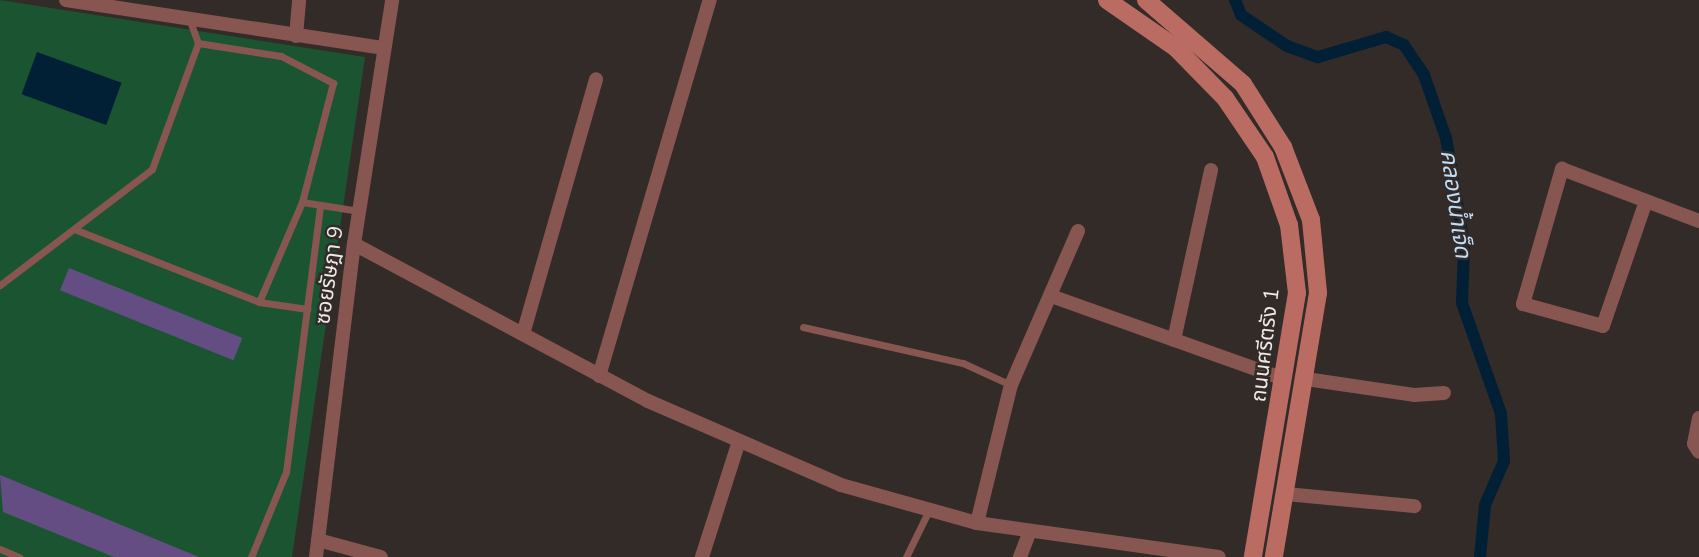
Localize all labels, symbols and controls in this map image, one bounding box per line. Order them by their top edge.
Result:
water label: คลองน้ำเจ็ด [1434,148,1476,260]
street label: ซอยรัษฎา 9 [310,224,348,326]
street label: ถนนศรีตรัง 1 [1246,287,1284,403]

